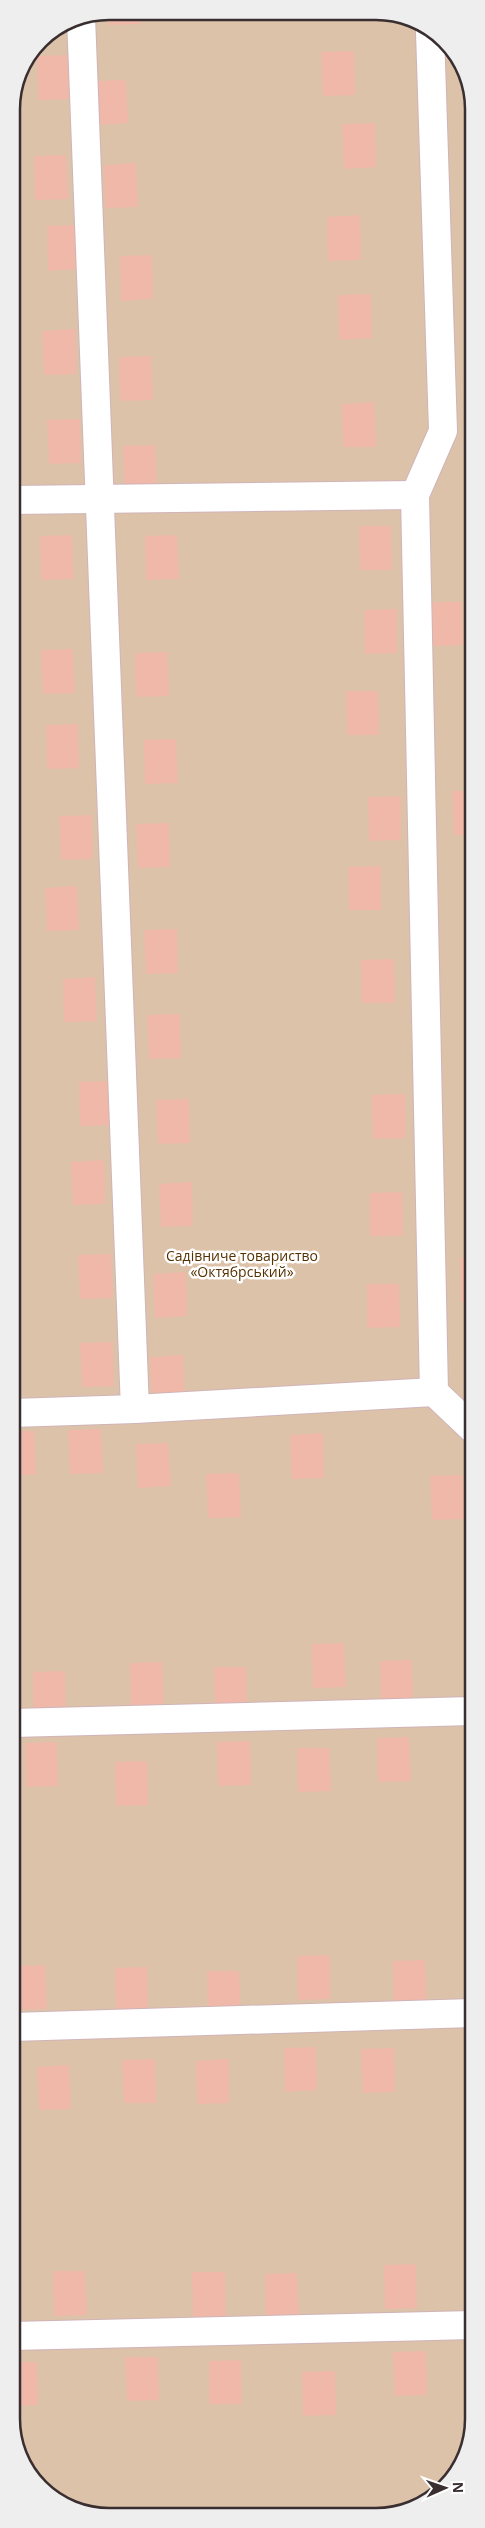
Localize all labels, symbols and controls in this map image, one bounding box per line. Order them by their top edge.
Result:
park label: Садівниче товариство «Октябрський» [166,1246,318,1281]
north arrow [420,2463,470,2513]
text: N [449,2482,468,2494]

